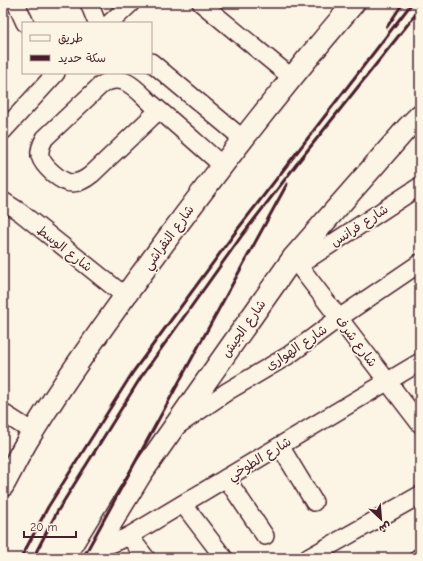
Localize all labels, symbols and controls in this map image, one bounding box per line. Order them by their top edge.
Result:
legend [22,22,152,74]
text: طريق [58,31,83,45]
text: سكة حديد [58,51,106,65]
street label: شارع فرانس [328,201,392,251]
street label: شارع النقراشي [140,202,200,275]
street label: شارع الوسط [33,222,95,276]
street label: شارع الجيش [218,297,270,361]
street label: شارع شرف [331,313,380,371]
street label: شارع الهوارى [263,321,331,375]
street label: شارع الطوخي [225,434,296,487]
north arrow [361,499,401,539]
scale bar [24,513,76,539]
text: ش [377,519,393,536]
text: 20 m [30,520,58,534]

